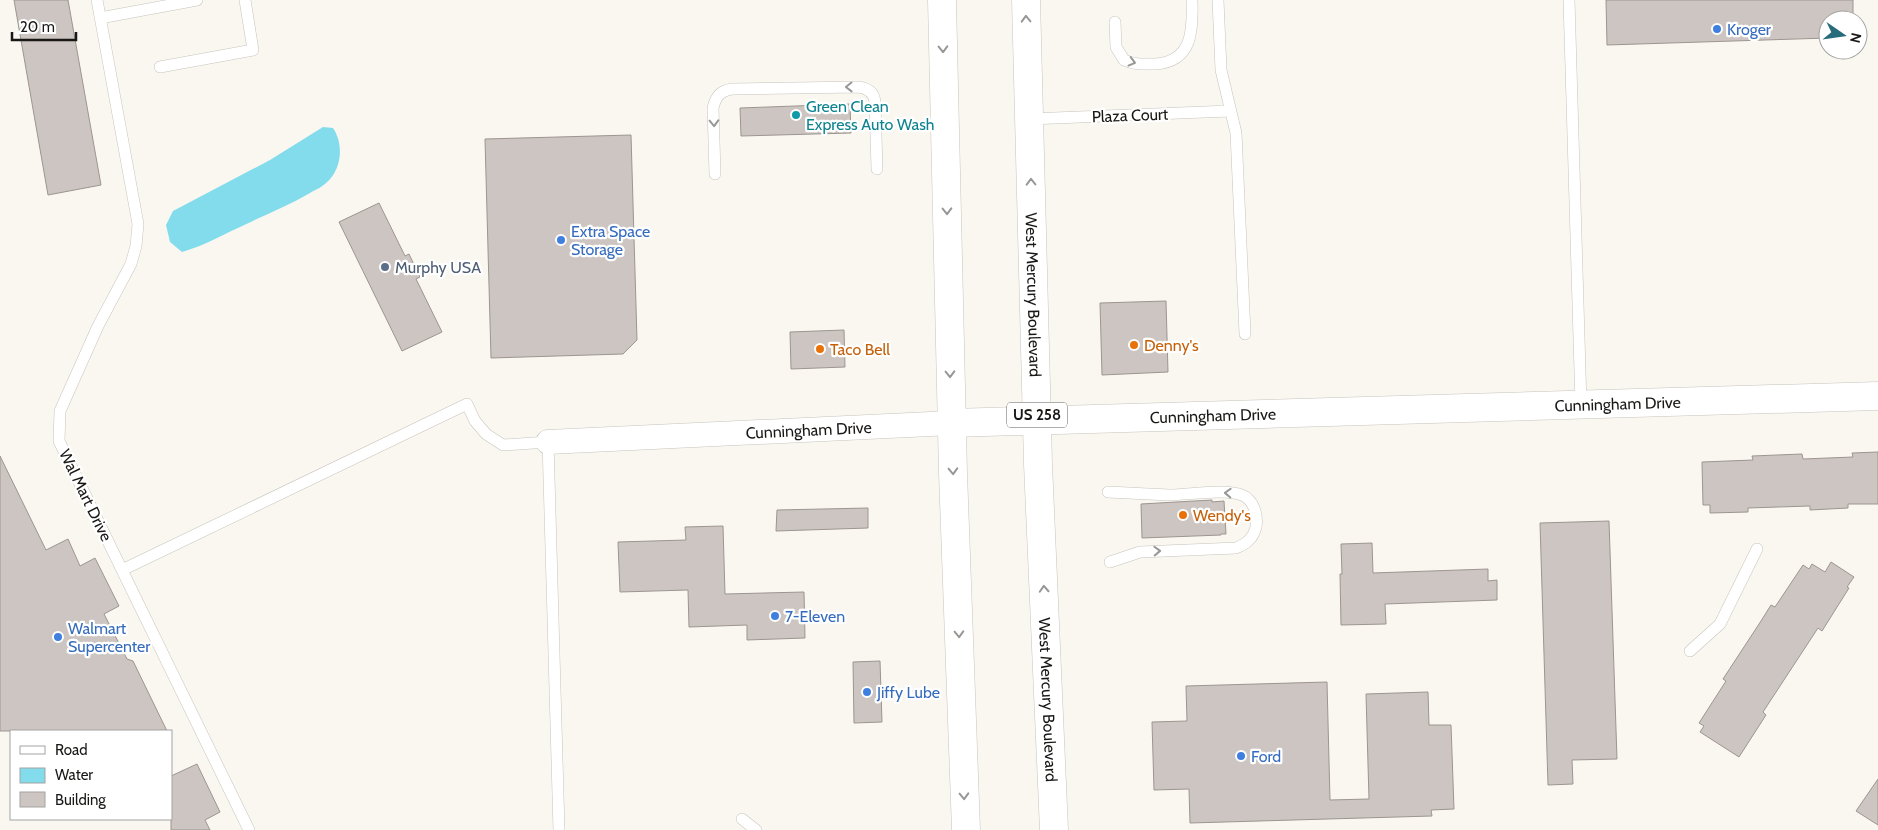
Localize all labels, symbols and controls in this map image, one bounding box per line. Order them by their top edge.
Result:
scale bar [12,10,76,42]
north arrow [1818,10,1868,60]
one-way arrow [1021,15,1032,23]
text: 20 m [20,18,55,36]
place label: Kroger [1727,20,1772,39]
marker: Kroger [1711,23,1723,35]
text: N [1846,31,1866,45]
one-way arrow [938,45,948,53]
one-way arrow [1128,56,1137,67]
one-way arrow [845,82,853,92]
place label: Green Clean Express Auto Wash [806,97,935,134]
street label: Plaza Court [1091,105,1169,126]
marker: Green Clean Express Auto Wash [790,109,802,121]
one-way arrow [708,120,719,128]
one-way arrow [1026,177,1036,185]
one-way arrow [942,208,952,215]
street label: West Mercury Boulevard [1022,212,1045,377]
place label: Extra Space Storage [571,222,650,259]
marker: Extra Space Storage [555,234,567,246]
place label: Murphy USA [395,258,481,277]
marker: Murphy USA [379,261,391,273]
place label: Denny's [1144,336,1199,355]
marker: Denny's [1128,339,1140,351]
place label: Taco Bell [830,340,890,359]
marker: Taco Bell [814,343,826,355]
one-way arrow [945,370,956,378]
street label: Cunningham Drive [1554,393,1681,415]
road number: US 258 [1007,402,1067,428]
street label: Cunningham Drive [1150,405,1276,427]
street label: Cunningham Drive [745,418,872,443]
street label: Wal Mart Drive [55,446,116,544]
one-way arrow [948,468,958,476]
one-way arrow [1224,488,1232,498]
place label: Wendy's [1193,506,1251,525]
marker: Wendy's [1177,509,1189,521]
one-way arrow [1153,546,1161,556]
one-way arrow [1038,585,1049,593]
place label: 7-Eleven [785,607,845,626]
marker: 7-Eleven [769,610,781,622]
street label: West Mercury Boulevard [1035,617,1061,782]
place label: Walmart Supercenter [68,619,151,656]
one-way arrow [953,630,964,638]
marker: Walmart Supercenter [52,631,64,643]
place label: Jiffy Lube [876,683,940,702]
marker: Jiffy Lube [861,686,873,698]
legend [10,730,172,820]
text: Road [55,741,88,759]
place label: Ford [1251,747,1281,766]
marker: Ford [1235,750,1247,762]
text: Water [55,766,93,784]
text: Building [55,791,106,809]
one-way arrow [959,792,970,800]

